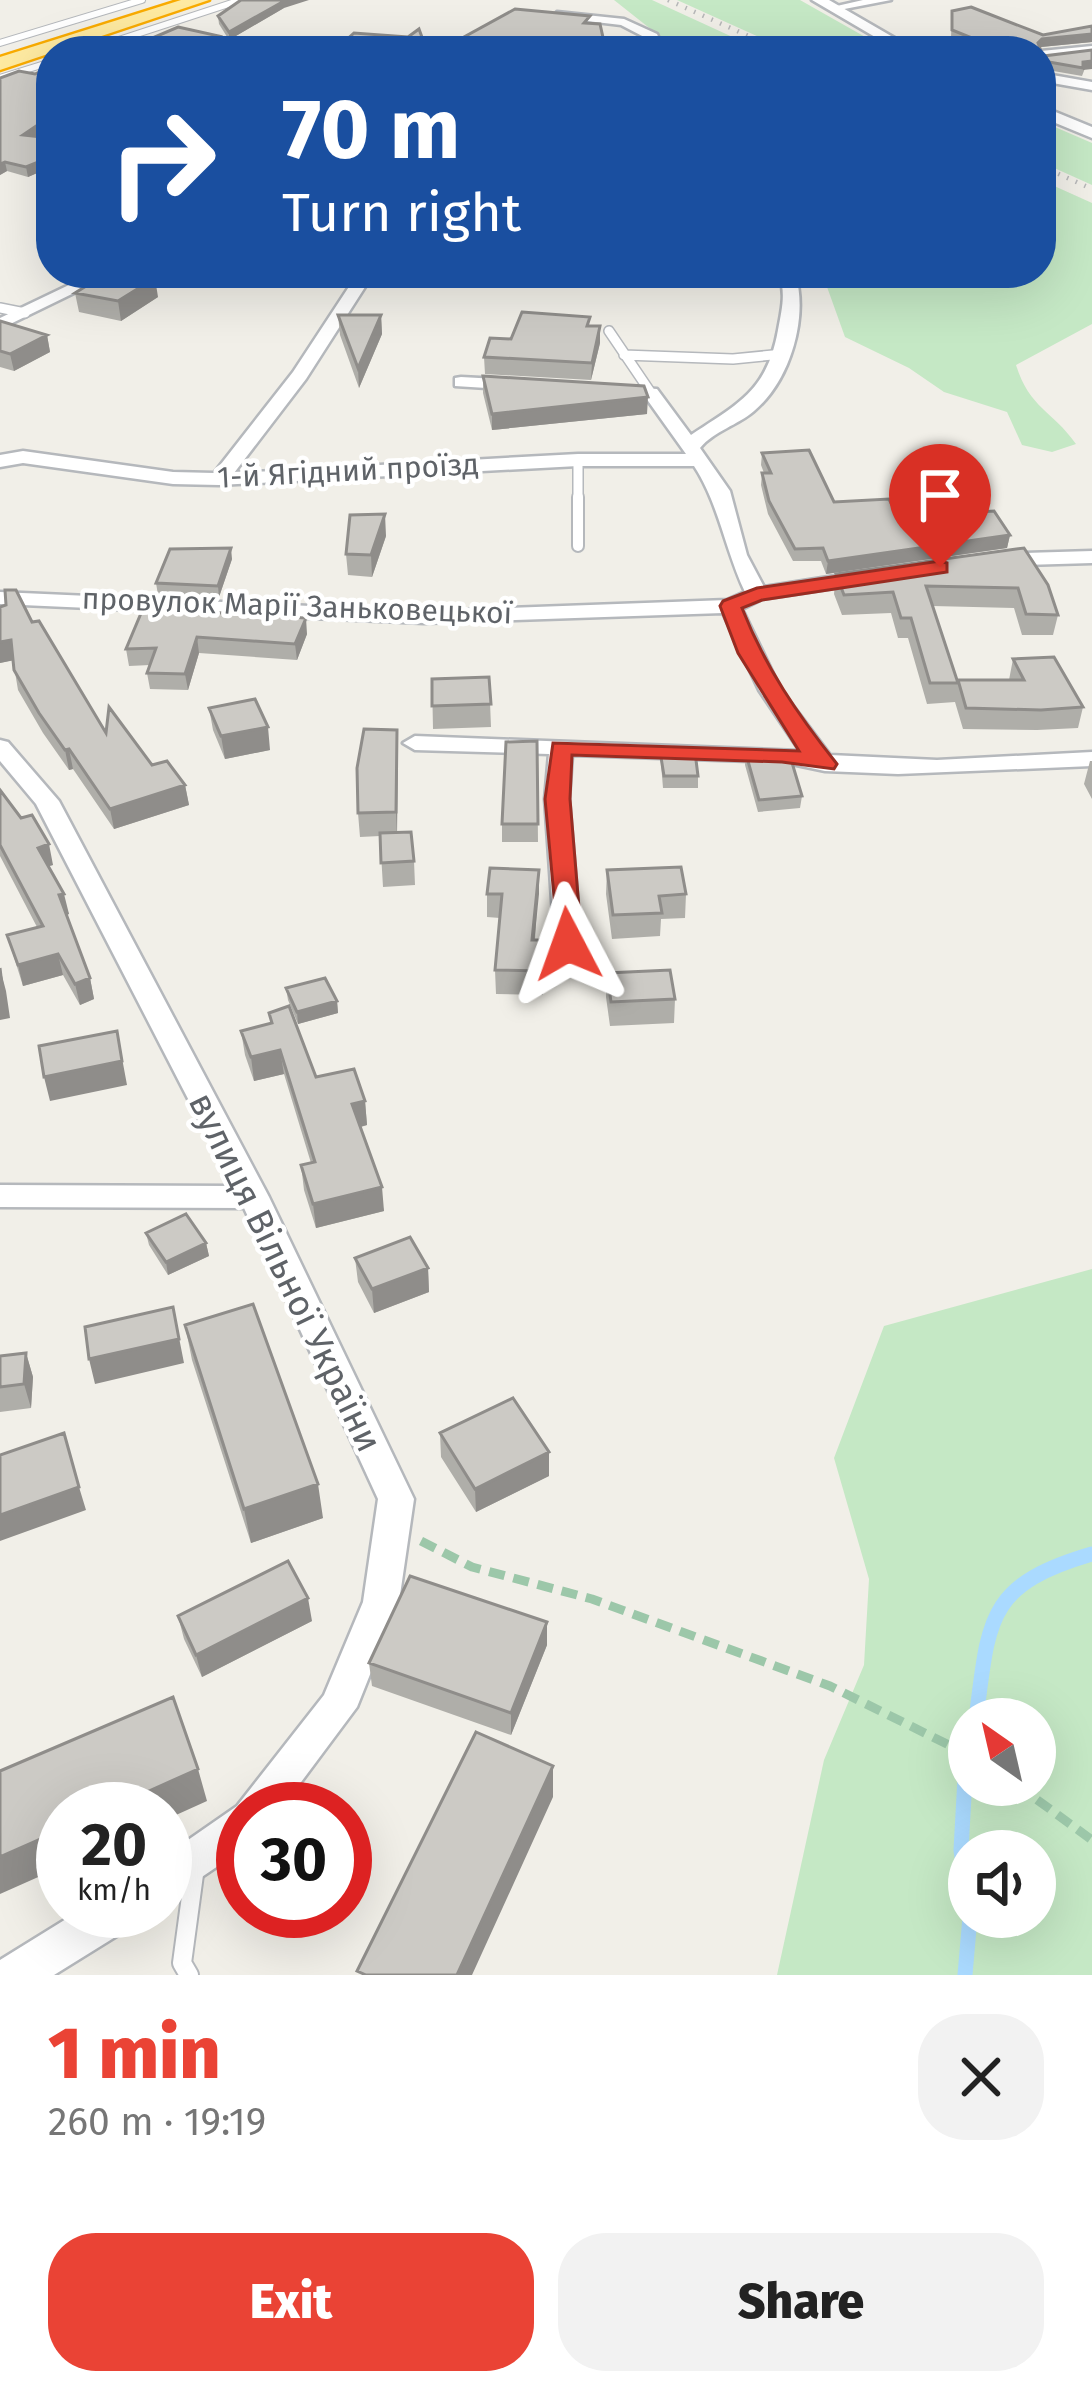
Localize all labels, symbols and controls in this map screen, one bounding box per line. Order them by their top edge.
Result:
text: 70 m [282,79,460,180]
icon: right [84,84,240,240]
text: Turn right [282,181,521,245]
pin [889,444,991,567]
street label: 1-й Ягідний проїзд [216,446,480,496]
icon: arrive [907,462,973,528]
street label: провулок Марії Заньковецької [81,580,514,632]
position arrow [505,881,631,1007]
street label: вулиця Вільної України [179,1086,391,1459]
north arrow [948,1698,1056,1806]
map controls [948,1698,1056,1938]
speed limit sign: 30 [216,1782,372,1938]
text: 20 [81,1809,147,1881]
button: sound [948,1830,1056,1938]
text: km/h [77,1872,151,1908]
text: 1 min [48,2011,221,2097]
button: close [918,2014,1044,2140]
text: 260 m · 19:19 [48,2099,266,2145]
button: Exit [48,2233,534,2371]
button: Share [558,2233,1044,2371]

